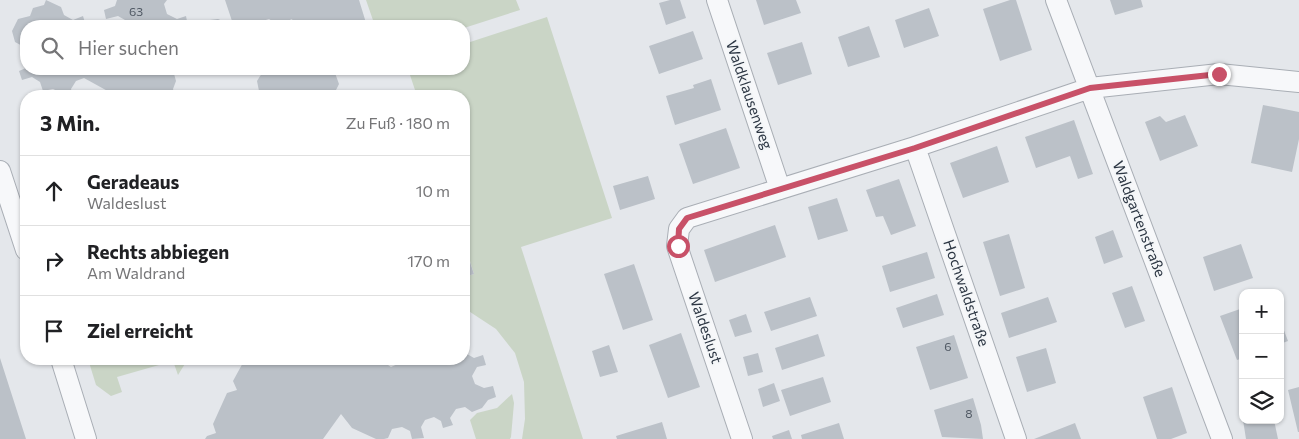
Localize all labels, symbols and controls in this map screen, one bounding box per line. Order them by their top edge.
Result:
house number: 63 [129,4,143,18]
search box [20,20,470,75]
icon: search [38,34,66,62]
text: Hier suchen [78,36,179,59]
street label: Waldklausenweg [723,38,777,151]
route end [1208,63,1231,86]
text: 3 Min. [40,110,100,135]
text: Zu Fuß · 180 m [346,113,450,132]
street label: Waldgartenstraße [1110,158,1170,279]
text: Geradeaus [87,170,179,193]
icon: ahead [40,177,68,205]
text: 10 m [416,181,450,200]
text: Waldeslust [87,193,167,212]
route start [667,235,690,258]
street label: Hochwaldstraße [940,237,994,349]
text: Rechts abbiegen [87,240,229,263]
icon: right [40,247,68,275]
text: 170 m [407,251,450,270]
text: Am Waldrand [87,263,185,282]
street label: Waldeslust [685,289,727,366]
map controls [1239,289,1284,424]
button: + [1239,289,1284,334]
icon: arrive [40,317,68,345]
text: Ziel erreicht [87,319,193,342]
button: − [1239,334,1284,379]
house number: 6 [944,339,952,353]
button: layers [1239,379,1284,424]
house number: 8 [965,406,973,420]

